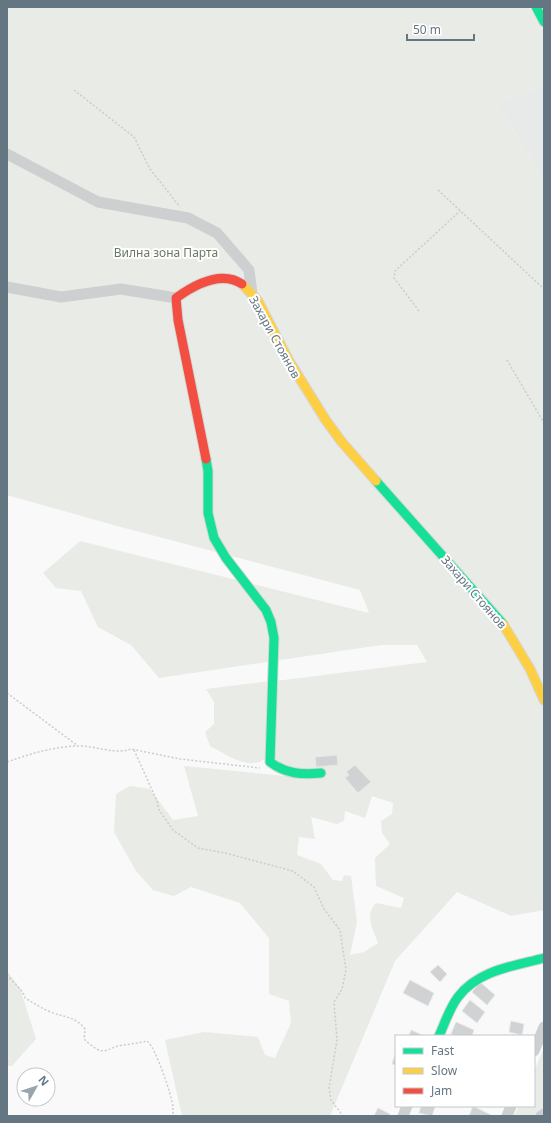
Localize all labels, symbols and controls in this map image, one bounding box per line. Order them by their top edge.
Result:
scale bar [407,16,474,42]
text: 50 m [413,21,441,38]
park label: Вилна зона Парта [114,244,218,261]
street label: Захари Стоянов [245,293,305,382]
street label: Захари Стоянов [437,552,511,633]
legend [395,1035,535,1107]
text: Fast [431,1042,455,1059]
text: Slow [431,1062,458,1079]
north arrow [16,1067,56,1107]
text: N [36,1072,53,1089]
text: Jam [430,1082,452,1099]

